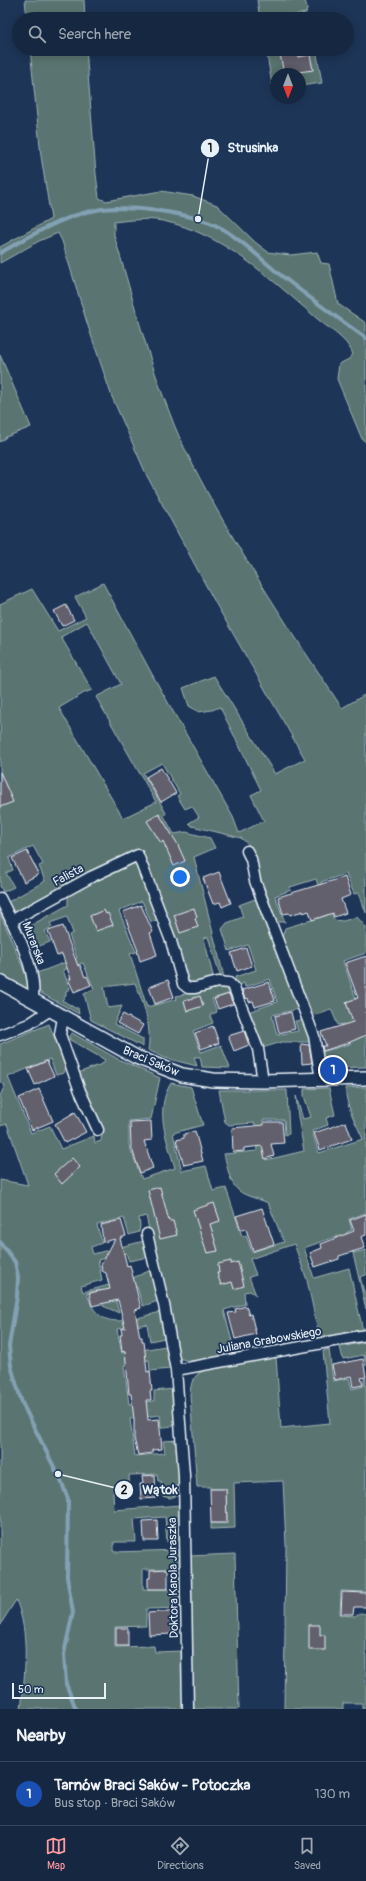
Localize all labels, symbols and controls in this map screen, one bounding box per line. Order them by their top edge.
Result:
search box [12,12,354,56]
icon: search [26,23,48,45]
text: Search here [58,25,131,44]
north arrow [270,68,306,104]
callout: Strusinka [200,135,286,160]
text: Strusinka [228,140,278,156]
text: 1 [208,141,212,156]
street label: Falista [50,861,87,890]
your location [170,867,190,887]
street label: Murarska [19,920,49,967]
street label: Braci Saków [120,1043,181,1080]
pin: 1 [320,1055,346,1085]
street label: Juliana Grabowskiego [216,1324,323,1357]
callout: Wątok [114,1477,185,1502]
text: Wątok [142,1482,178,1498]
text: 2 [121,1483,128,1498]
street label: Doktora Karola Juraszka [165,1517,182,1639]
scale bar [12,1681,106,1700]
text: 50 m [18,1683,44,1696]
text: Nearby [16,1725,65,1746]
text: Tarnów Braci Saków - Potoczka [54,1776,251,1795]
text: 1 [26,1786,32,1802]
text: 130 m [314,1786,350,1802]
text: Bus stop · Braci Saków [54,1795,175,1811]
tab: Map [45,1835,67,1872]
tab: Directions [157,1835,204,1872]
tab: Saved [294,1835,321,1872]

